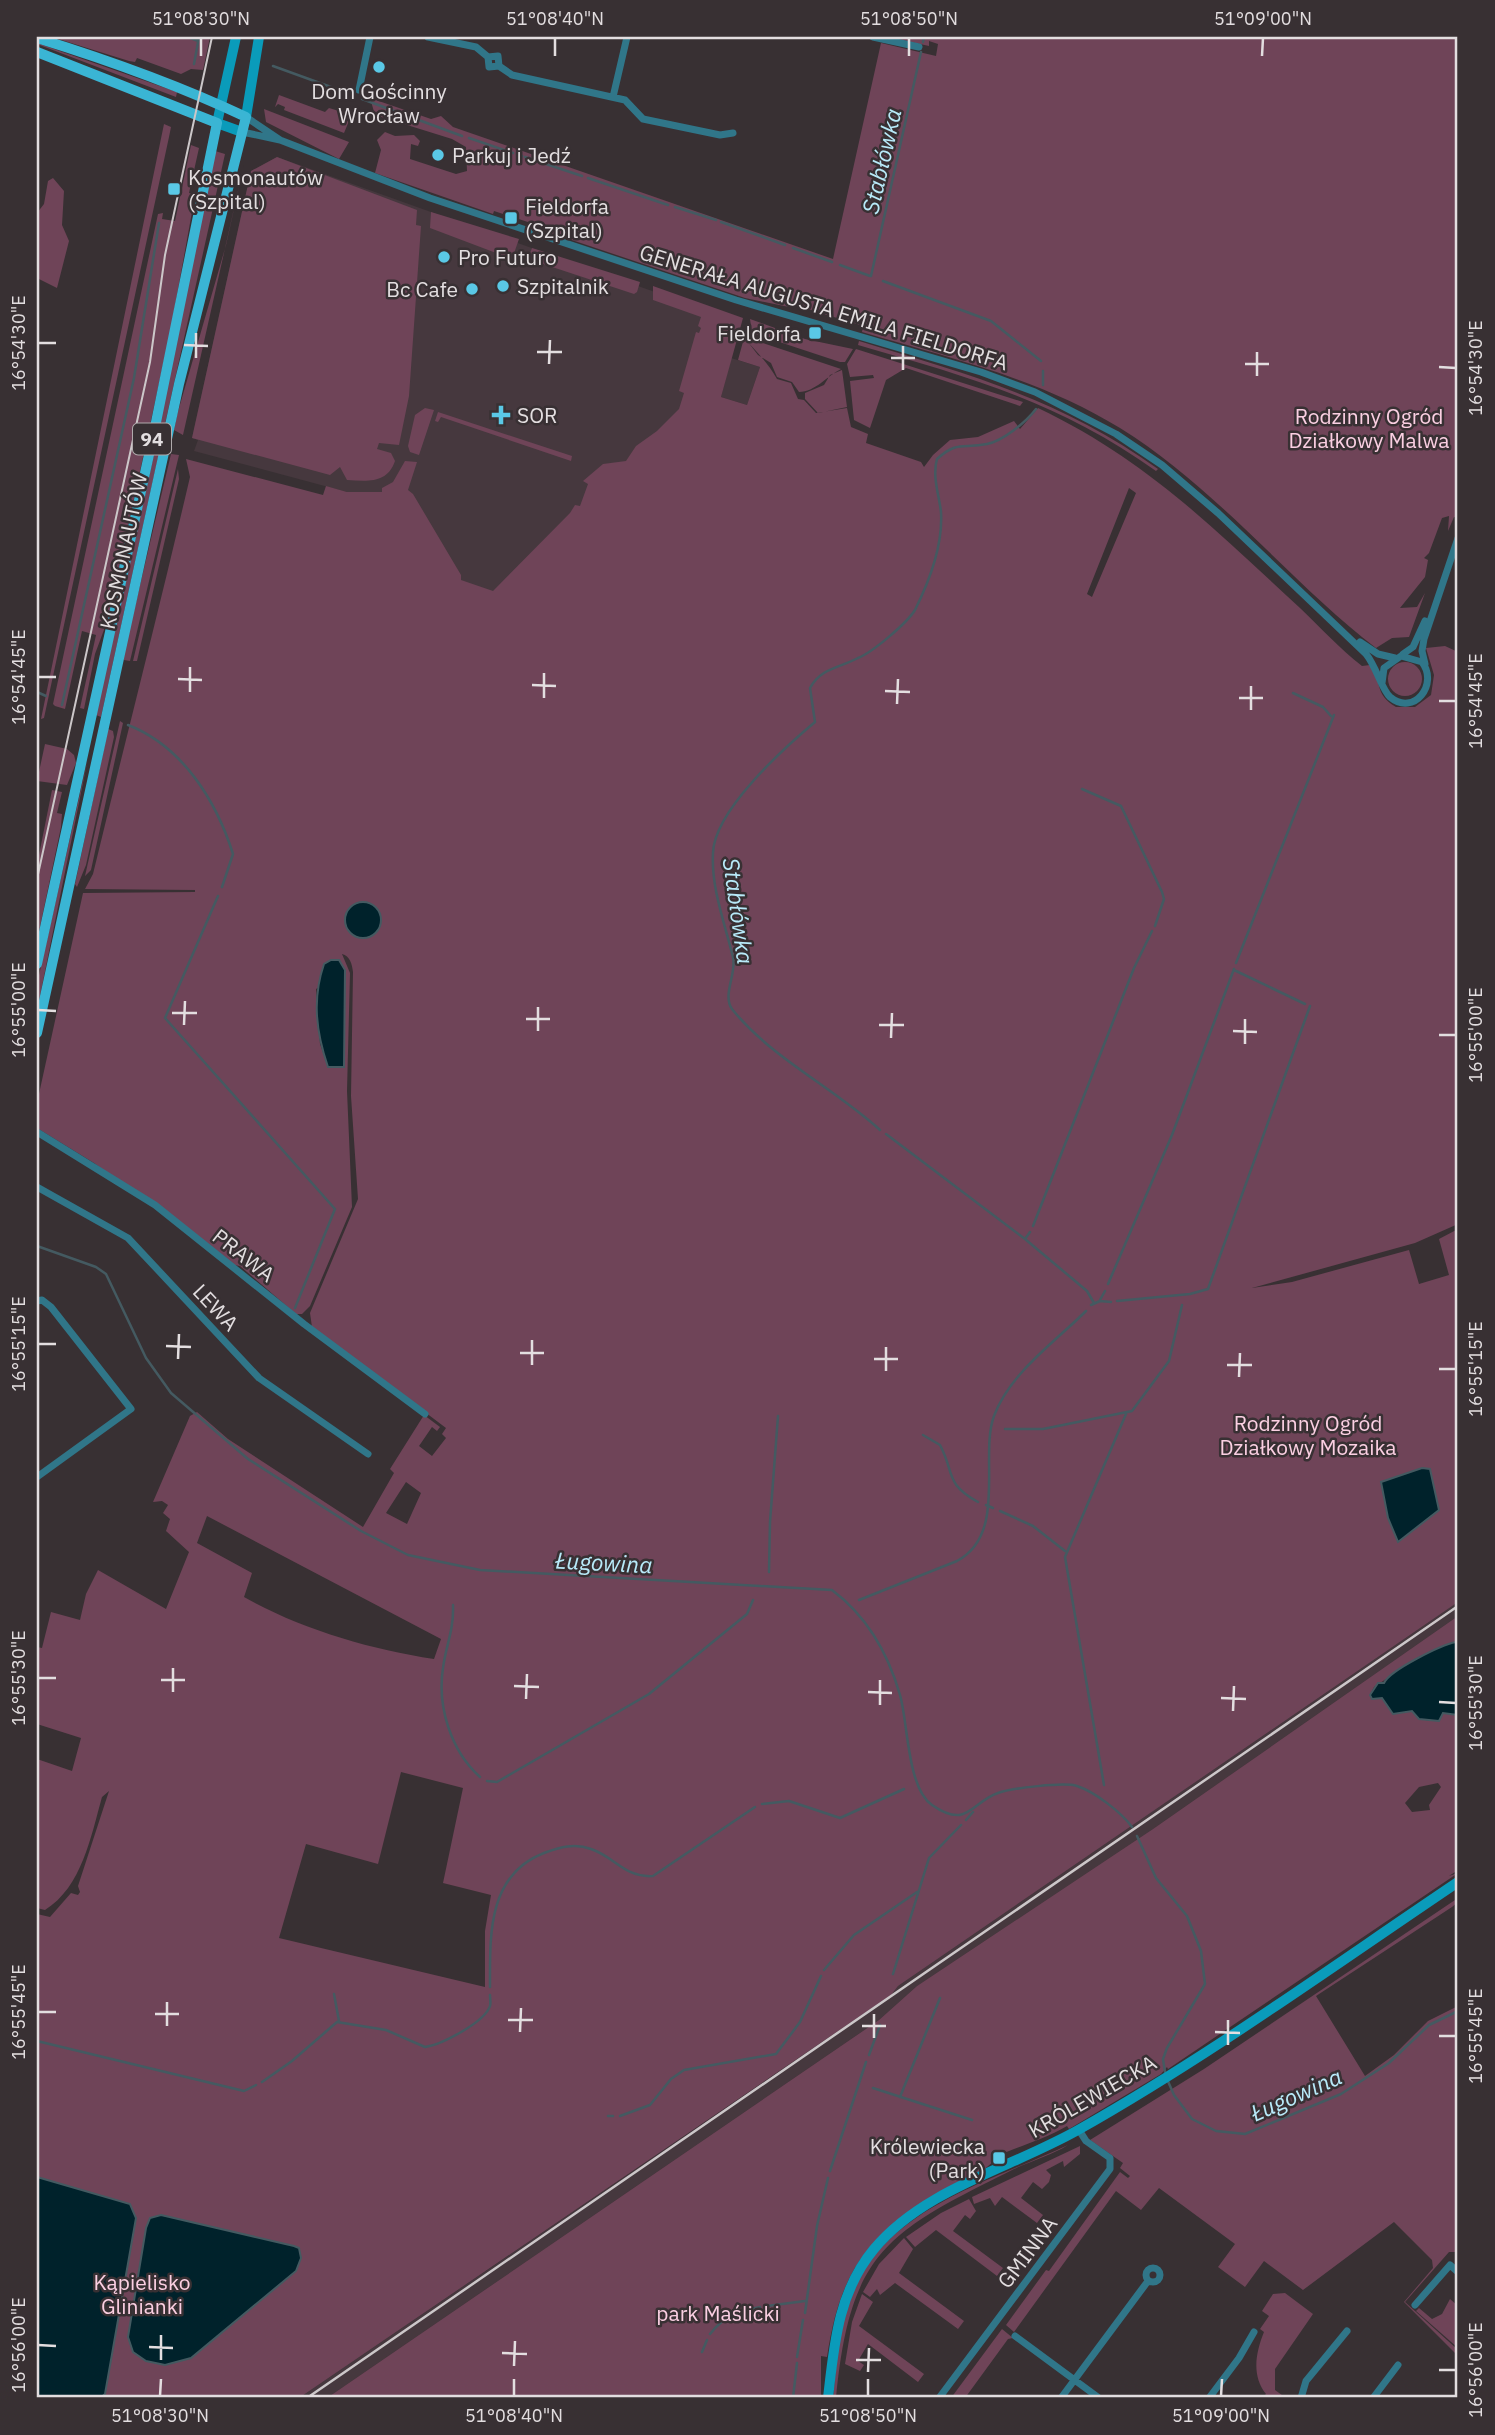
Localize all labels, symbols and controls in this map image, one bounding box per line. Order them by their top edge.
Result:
text: 51°08'30"N [152,7,250,30]
text: 51°08'40"N [506,7,604,30]
text: 51°08'50"N [860,7,958,30]
text: 51°09'00"N [1214,7,1312,30]
marker: Dom Gościnny Wrocław [371,59,387,75]
place label: Dom Gościnny Wrocław [311,77,447,129]
water label: Stabłówka [854,105,908,217]
place label: Parkuj i Jedź [452,141,571,169]
marker: Parkuj i Jedź [430,147,446,163]
place label: Kosmonautów (Szpital) [188,163,323,215]
marker: Kosmonautów (Szpital) [166,181,182,197]
place label: Fieldorfa (Szpital) [525,192,609,244]
marker: Fieldorfa (Szpital) [503,210,519,226]
street label: GENERAŁA AUGUSTA EMILA FIELDORFA [636,237,1012,377]
place label: Pro Futuro [458,243,557,271]
marker: Pro Futuro [436,249,452,265]
place label: Szpitalnik [517,272,609,300]
place label: Bc Cafe [386,275,458,303]
marker: Szpitalnik [495,278,511,294]
marker: Bc Cafe [464,281,480,297]
text: 16°54'30"E [7,295,30,391]
place label: Fieldorfa [717,319,801,347]
text: 16°54'30"E [1464,320,1487,416]
marker: Fieldorfa [807,325,823,341]
place label: SOR [517,401,558,429]
park label: Rodzinny Ogród Działkowy Malwa [1288,402,1450,454]
marker: SOR [491,405,511,425]
road number: 94 [133,424,171,454]
street label: KOSMONAUTÓW [93,470,153,632]
text: 16°54'45"E [7,629,30,725]
text: 16°54'45"E [1464,653,1487,749]
water label: Stabłówka [717,856,761,966]
text: 16°55'00"E [7,962,30,1058]
text: 16°55'00"E [1464,987,1487,1083]
street label: PRAWA [207,1222,281,1288]
street label: LEWA [187,1277,245,1337]
text: 16°55'15"E [7,1296,30,1392]
text: 16°55'15"E [1464,1321,1487,1417]
park label: Rodzinny Ogród Działkowy Mozaika [1219,1409,1397,1461]
water label: Ługowina [554,1544,653,1580]
text: 16°55'30"E [7,1630,30,1726]
text: 16°55'30"E [1464,1655,1487,1751]
text: 16°55'45"E [7,1964,30,2060]
text: 16°55'45"E [1464,1988,1487,2084]
street label: KRÓLEWIECKA [1023,2048,1161,2144]
water label: Ługowina [1245,2061,1347,2128]
place label: Królewiecka (Park) [870,2132,985,2184]
marker: Królewiecka (Park) [991,2150,1007,2166]
street label: GMINNA [991,2210,1063,2294]
park label: Kąpielisko Glinianki [94,2268,190,2320]
text: 16°56'00"E [7,2297,30,2393]
park label: park Maślicki [656,2299,780,2327]
text: 16°56'00"E [1464,2322,1487,2418]
text: 51°08'30"N [111,2404,209,2427]
text: 51°08'40"N [465,2404,563,2427]
text: 51°08'50"N [819,2404,917,2427]
text: 51°09'00"N [1172,2404,1270,2427]

